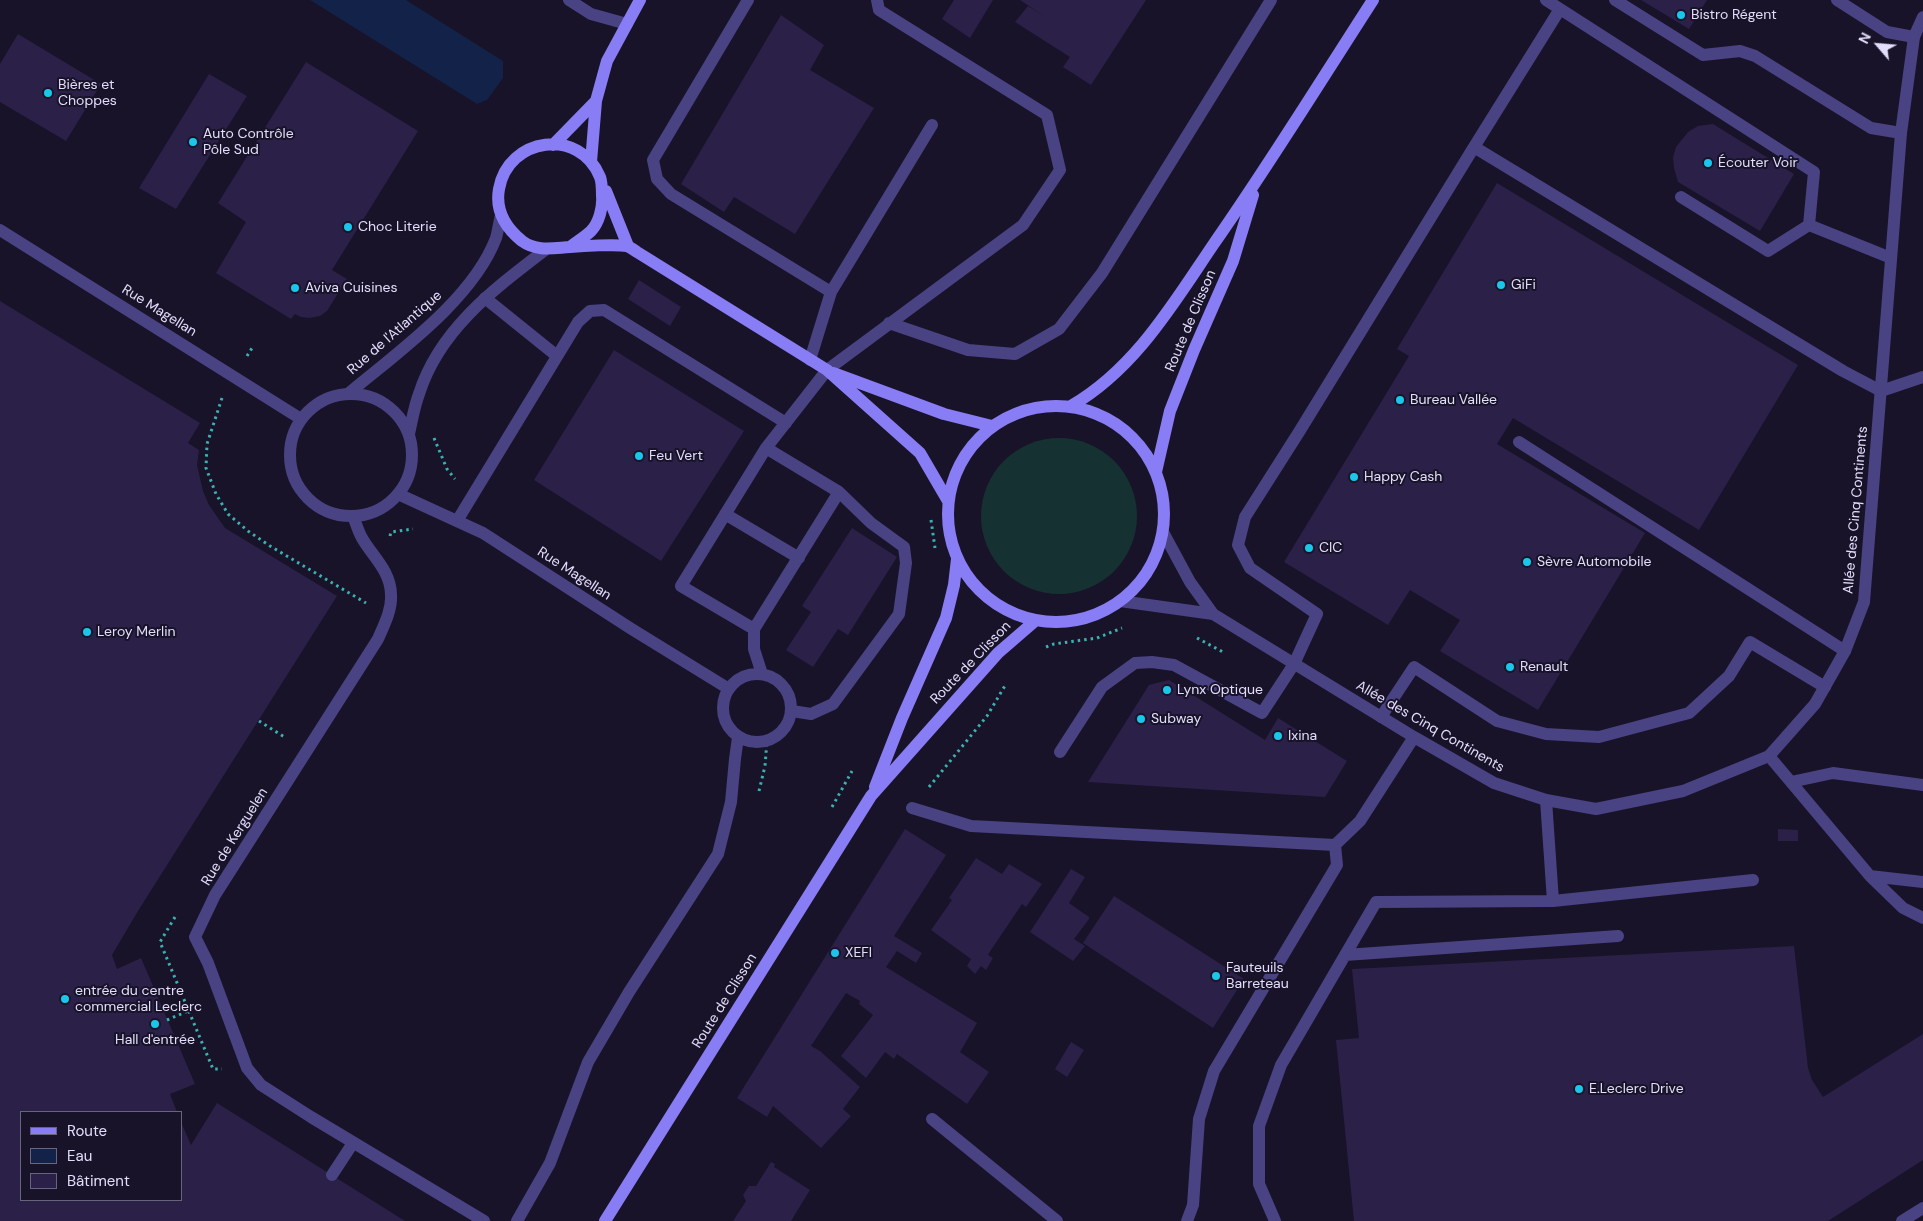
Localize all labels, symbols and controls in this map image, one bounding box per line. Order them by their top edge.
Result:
place label: Bistro Régent [1691,7,1777,23]
marker: Bistro Régent [1675,9,1687,21]
north arrow [1853,20,1903,70]
text: N [1854,30,1875,47]
place label: Bières et Choppes [58,77,117,110]
marker: Bières et Choppes [42,87,54,99]
place label: Auto Contrôle Pôle Sud [203,126,294,158]
marker: Auto Contrôle Pôle Sud [187,136,199,148]
place label: Écouter Voir [1718,155,1798,171]
marker: Écouter Voir [1702,157,1714,169]
place label: Choc Literie [358,219,437,235]
marker: Choc Literie [342,221,354,233]
street label: Route de Clisson [1162,268,1220,374]
place label: GiFi [1511,277,1536,293]
marker: GiFi [1495,279,1507,291]
place label: Aviva Cuisines [305,280,398,296]
street label: Rue Magellan [119,281,199,341]
marker: Aviva Cuisines [289,282,301,294]
street label: Rue de l'Atlantique [344,287,446,379]
place label: Bureau Vallée [1410,392,1497,408]
marker: Bureau Vallée [1394,394,1406,406]
street label: Allée des Cinq Continents [1840,425,1872,595]
place label: Feu Vert [649,448,703,464]
marker: Feu Vert [633,450,645,462]
place label: Happy Cash [1364,469,1442,485]
marker: Happy Cash [1348,471,1360,483]
place label: CIC [1319,540,1342,556]
marker: CIC [1303,542,1315,554]
street label: Rue Magellan [534,544,614,604]
place label: Sèvre Automobile [1537,554,1651,570]
marker: Sèvre Automobile [1521,556,1533,568]
street label: Route de Clisson [927,618,1015,708]
place label: Leroy Merlin [97,624,176,640]
marker: Leroy Merlin [81,626,93,638]
place label: Renault [1520,659,1568,675]
marker: Renault [1504,661,1516,673]
street label: Allée des Cinq Continents [1353,678,1507,776]
place label: Lynx Optique [1177,682,1263,698]
marker: Lynx Optique [1161,684,1173,696]
place label: Subway [1151,711,1201,727]
marker: Subway [1135,713,1147,725]
place label: Ixina [1288,728,1317,744]
marker: Ixina [1272,730,1284,742]
street label: Rue de Kerguelen [198,785,272,889]
place label: XEFI [845,945,872,961]
marker: XEFI [829,947,841,959]
street label: Route de Clisson [689,951,761,1051]
place label: Fauteuils Barreteau [1226,960,1289,992]
marker: Fauteuils Barreteau [1210,970,1222,982]
place label: entrée du centre commercial Leclerc [75,983,202,1016]
marker: entrée du centre commercial Leclerc [59,993,71,1005]
marker: Hall d'entrée [149,1018,161,1030]
place label: Hall d'entrée [115,1032,195,1048]
place label: E.Leclerc Drive [1589,1081,1684,1097]
marker: E.Leclerc Drive [1573,1083,1585,1095]
legend [20,1111,182,1201]
text: Route [67,1121,107,1141]
text: Eau [67,1146,92,1166]
text: Bâtiment [67,1171,130,1191]

